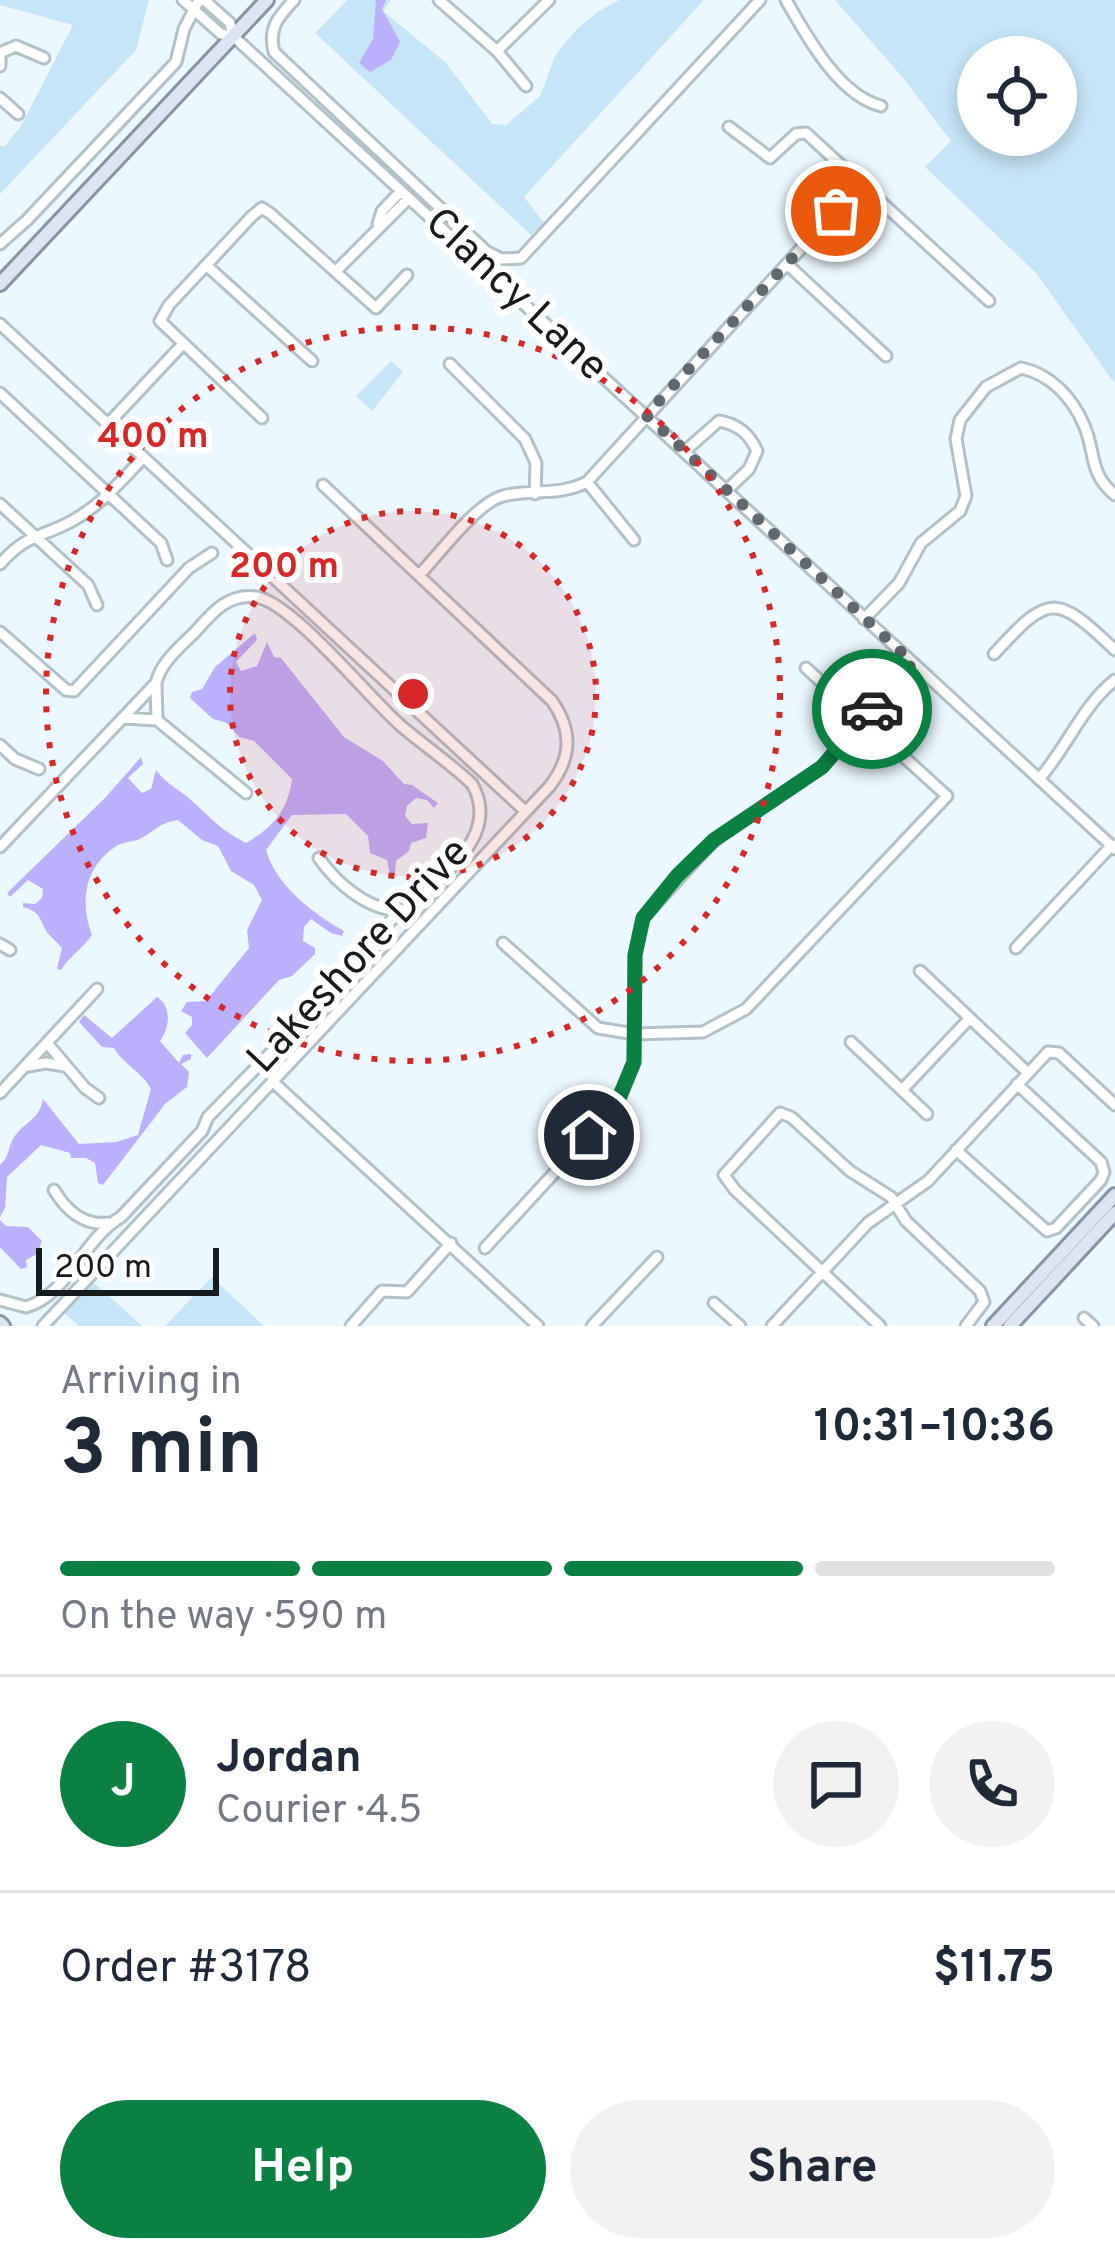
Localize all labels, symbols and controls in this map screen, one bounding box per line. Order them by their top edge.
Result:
map controls [957,36,1077,156]
button: locate [957,36,1077,156]
pin [785,160,887,262]
icon: bag [803,178,869,244]
street label: Clancy Lane [412,198,618,394]
text: 400 m [97,415,209,461]
text: 200 m [229,545,339,591]
courier [812,649,932,769]
centre of rings [392,673,434,715]
icon: car [839,676,905,742]
street label: Lakeshore Drive [237,828,483,1086]
pin [538,1084,640,1186]
icon: home [556,1102,622,1168]
scale bar [36,1242,219,1295]
text: 200 m [54,1248,152,1290]
text: Arriving in [60,1359,242,1408]
text: 10:31–10:36 [814,1400,1055,1457]
text: 3 min [60,1403,263,1502]
text: On the way · 590 m [60,1594,387,1643]
button: chat [773,1721,899,1847]
button: phone [929,1721,1055,1847]
text: Jordan [216,1731,362,1788]
text: J [110,1755,136,1812]
text: Courier · 4.5 [216,1788,422,1837]
text: Order #3178 [60,1941,311,1998]
text: $11.75 [933,1941,1055,1998]
button: Help [60,2100,546,2238]
button: Share [570,2100,1055,2238]

